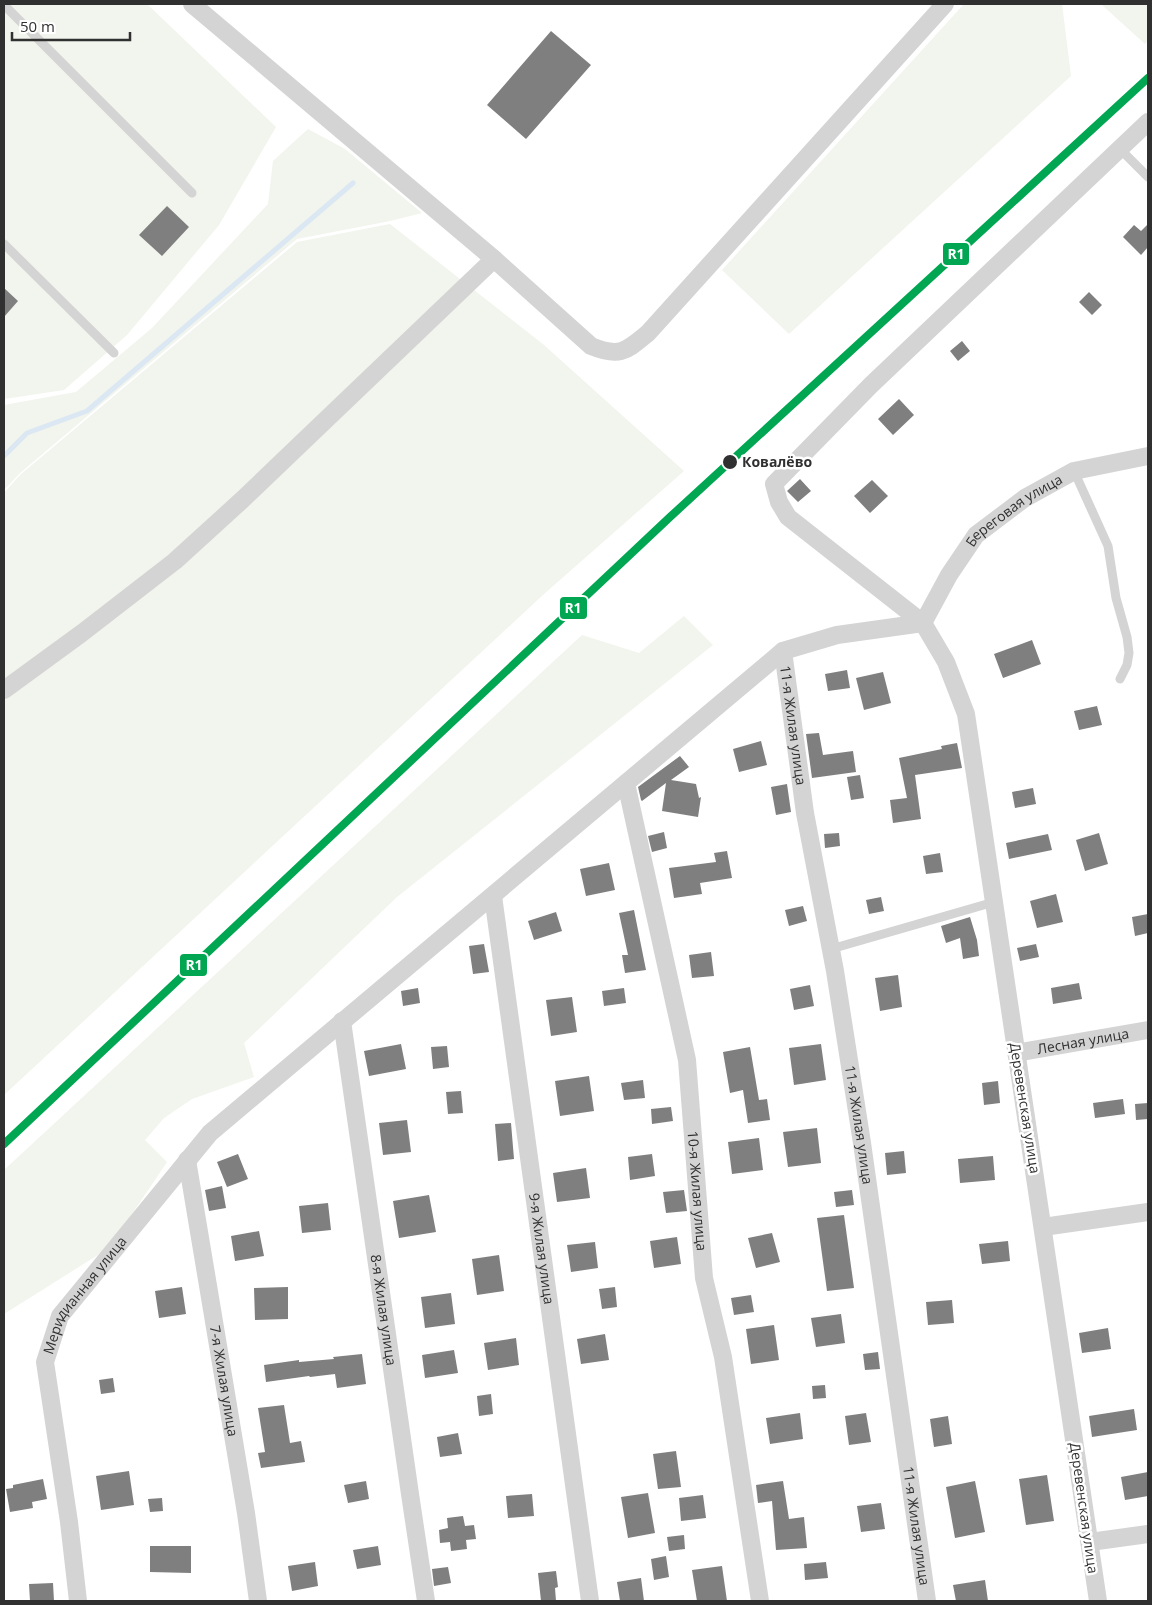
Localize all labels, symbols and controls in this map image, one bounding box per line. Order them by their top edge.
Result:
scale bar [12,10,130,42]
text: 50 m [20,16,55,36]
line badge: R1 [942,242,970,266]
text: R1 [947,244,965,263]
place label: Ковалёво [742,452,812,471]
marker: Ковалёво [721,453,739,471]
street label: Береговая улица [961,469,1066,550]
line badge: R1 [559,596,588,620]
text: R1 [564,598,582,617]
street label: 11-я Жилая улица [776,664,811,786]
line badge: R1 [179,953,208,977]
text: R1 [185,955,203,974]
street label: Лесная улица [1035,1023,1130,1058]
street label: Деревенская улица [1006,1041,1045,1175]
street label: 11-я Жилая улица [841,1064,878,1186]
street label: 10-я Жилая улица [684,1130,712,1252]
street label: 9-я Жилая улица [525,1192,559,1306]
street label: Меридианная улица [38,1232,131,1357]
street label: 8-я Жилая улица [367,1253,401,1367]
street label: 7-я Жилая улица [206,1324,243,1438]
street label: Деревенская улица [1066,1441,1103,1575]
street label: 11-я Жилая улица [899,1465,935,1587]

